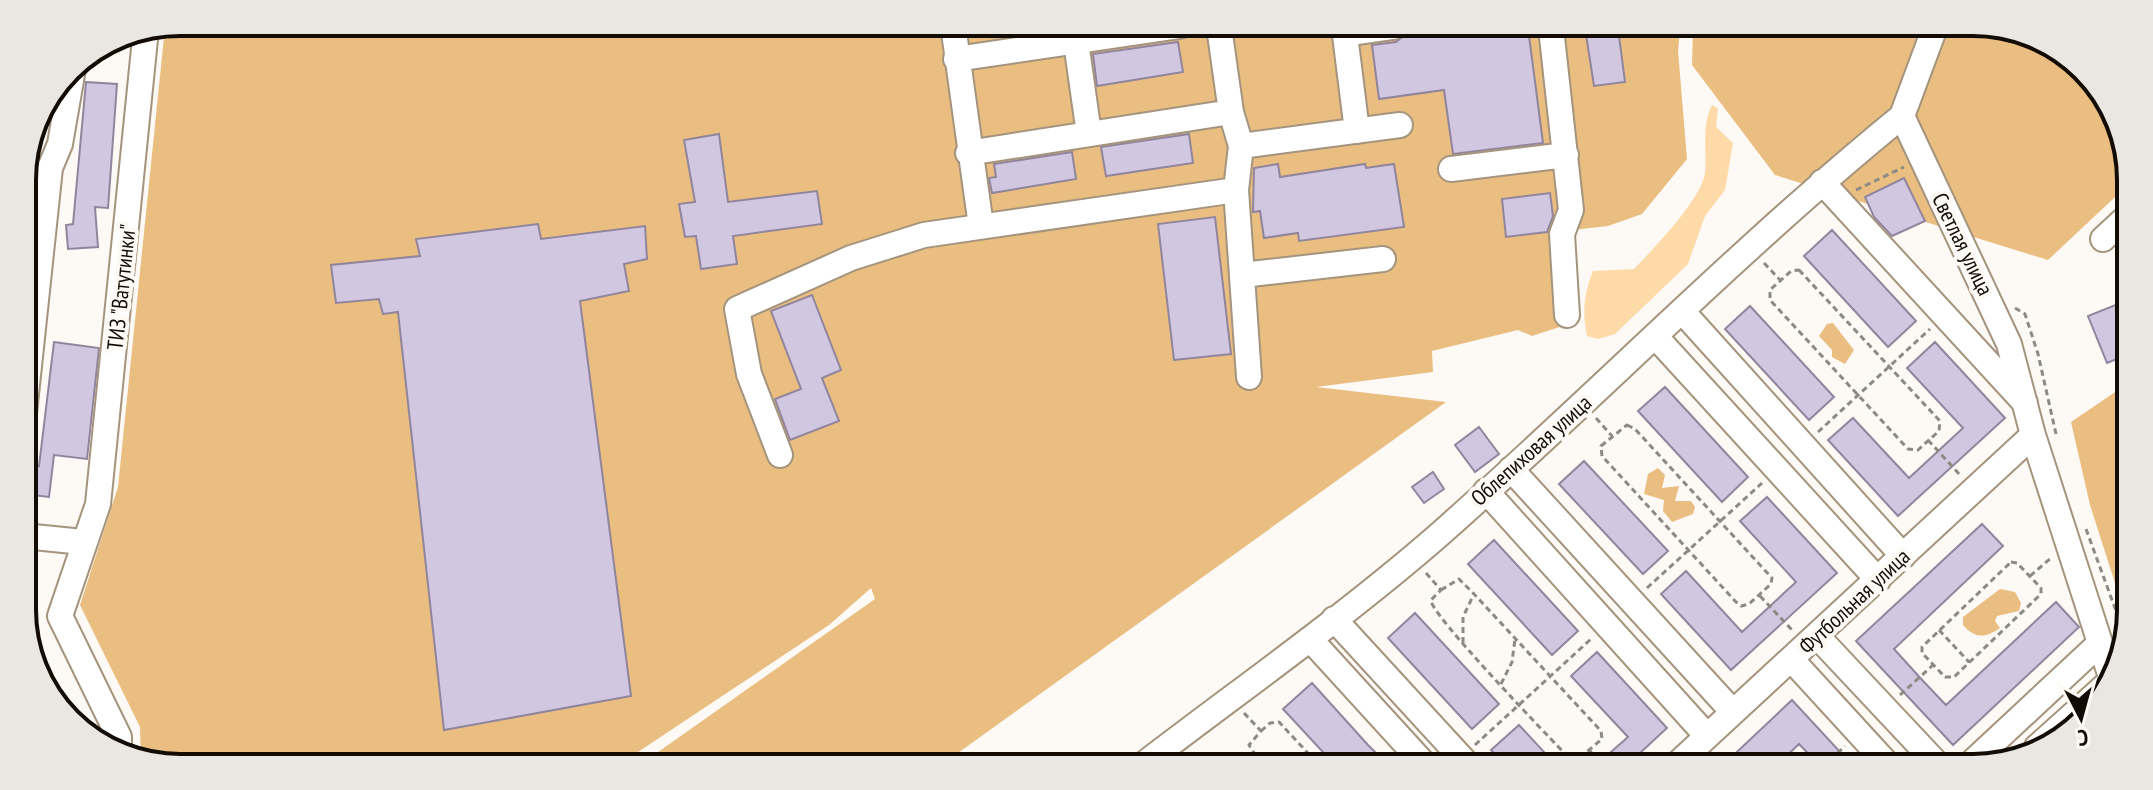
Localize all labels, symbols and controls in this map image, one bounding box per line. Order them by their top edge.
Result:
street label: Светлая улица [1926,188,2000,300]
street label: ТИЗ "Ватутинки" [100,223,142,351]
street label: Облепиховая улица [1465,388,1597,512]
street label: Футбольная улица [1793,542,1915,660]
north arrow [2041,678,2121,758]
text: С [2077,723,2090,752]

